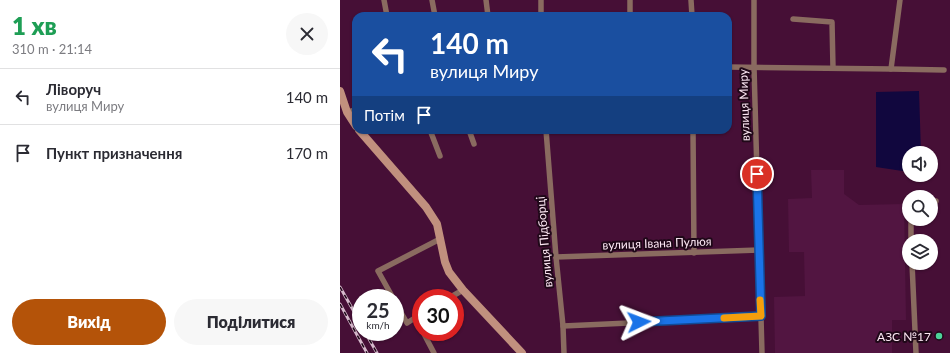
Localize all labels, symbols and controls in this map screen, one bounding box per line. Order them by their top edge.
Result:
text: 1 хв [12,11,57,40]
button: close [286,13,328,55]
text: 140 m [430,26,509,60]
icon: left [364,28,416,80]
text: 310 m · 21:14 [12,41,92,57]
text: вулиця Миру [430,60,538,82]
street label: вулиця Миру [735,68,753,141]
text: Ліворуч [46,80,101,98]
icon: left [12,86,34,108]
text: 140 m [286,88,328,106]
text: вулиця Миру [46,98,124,114]
icon: arrive [413,104,435,126]
text: Потім [364,106,405,124]
icon: arrive [12,142,34,164]
text: Пункт призначення [46,144,182,162]
text: 170 m [286,144,328,162]
map controls [902,146,938,270]
button: sound [902,146,938,182]
pin [740,157,774,191]
icon: arrive [746,163,768,185]
button: search [902,190,938,226]
street label: вулиця Підборці [533,196,555,288]
street label: вулиця Івана Пулюя [602,234,712,252]
button: layers [902,234,938,270]
speed limit sign: 30 [412,289,464,341]
text: 25 [366,298,390,322]
button: Вихід [12,299,166,345]
button: Поділитися [174,299,328,345]
position arrow [618,301,660,343]
text: km/h [366,319,390,331]
place label: АЗС №17 [877,329,931,344]
marker: АЗС №17 [934,331,944,341]

